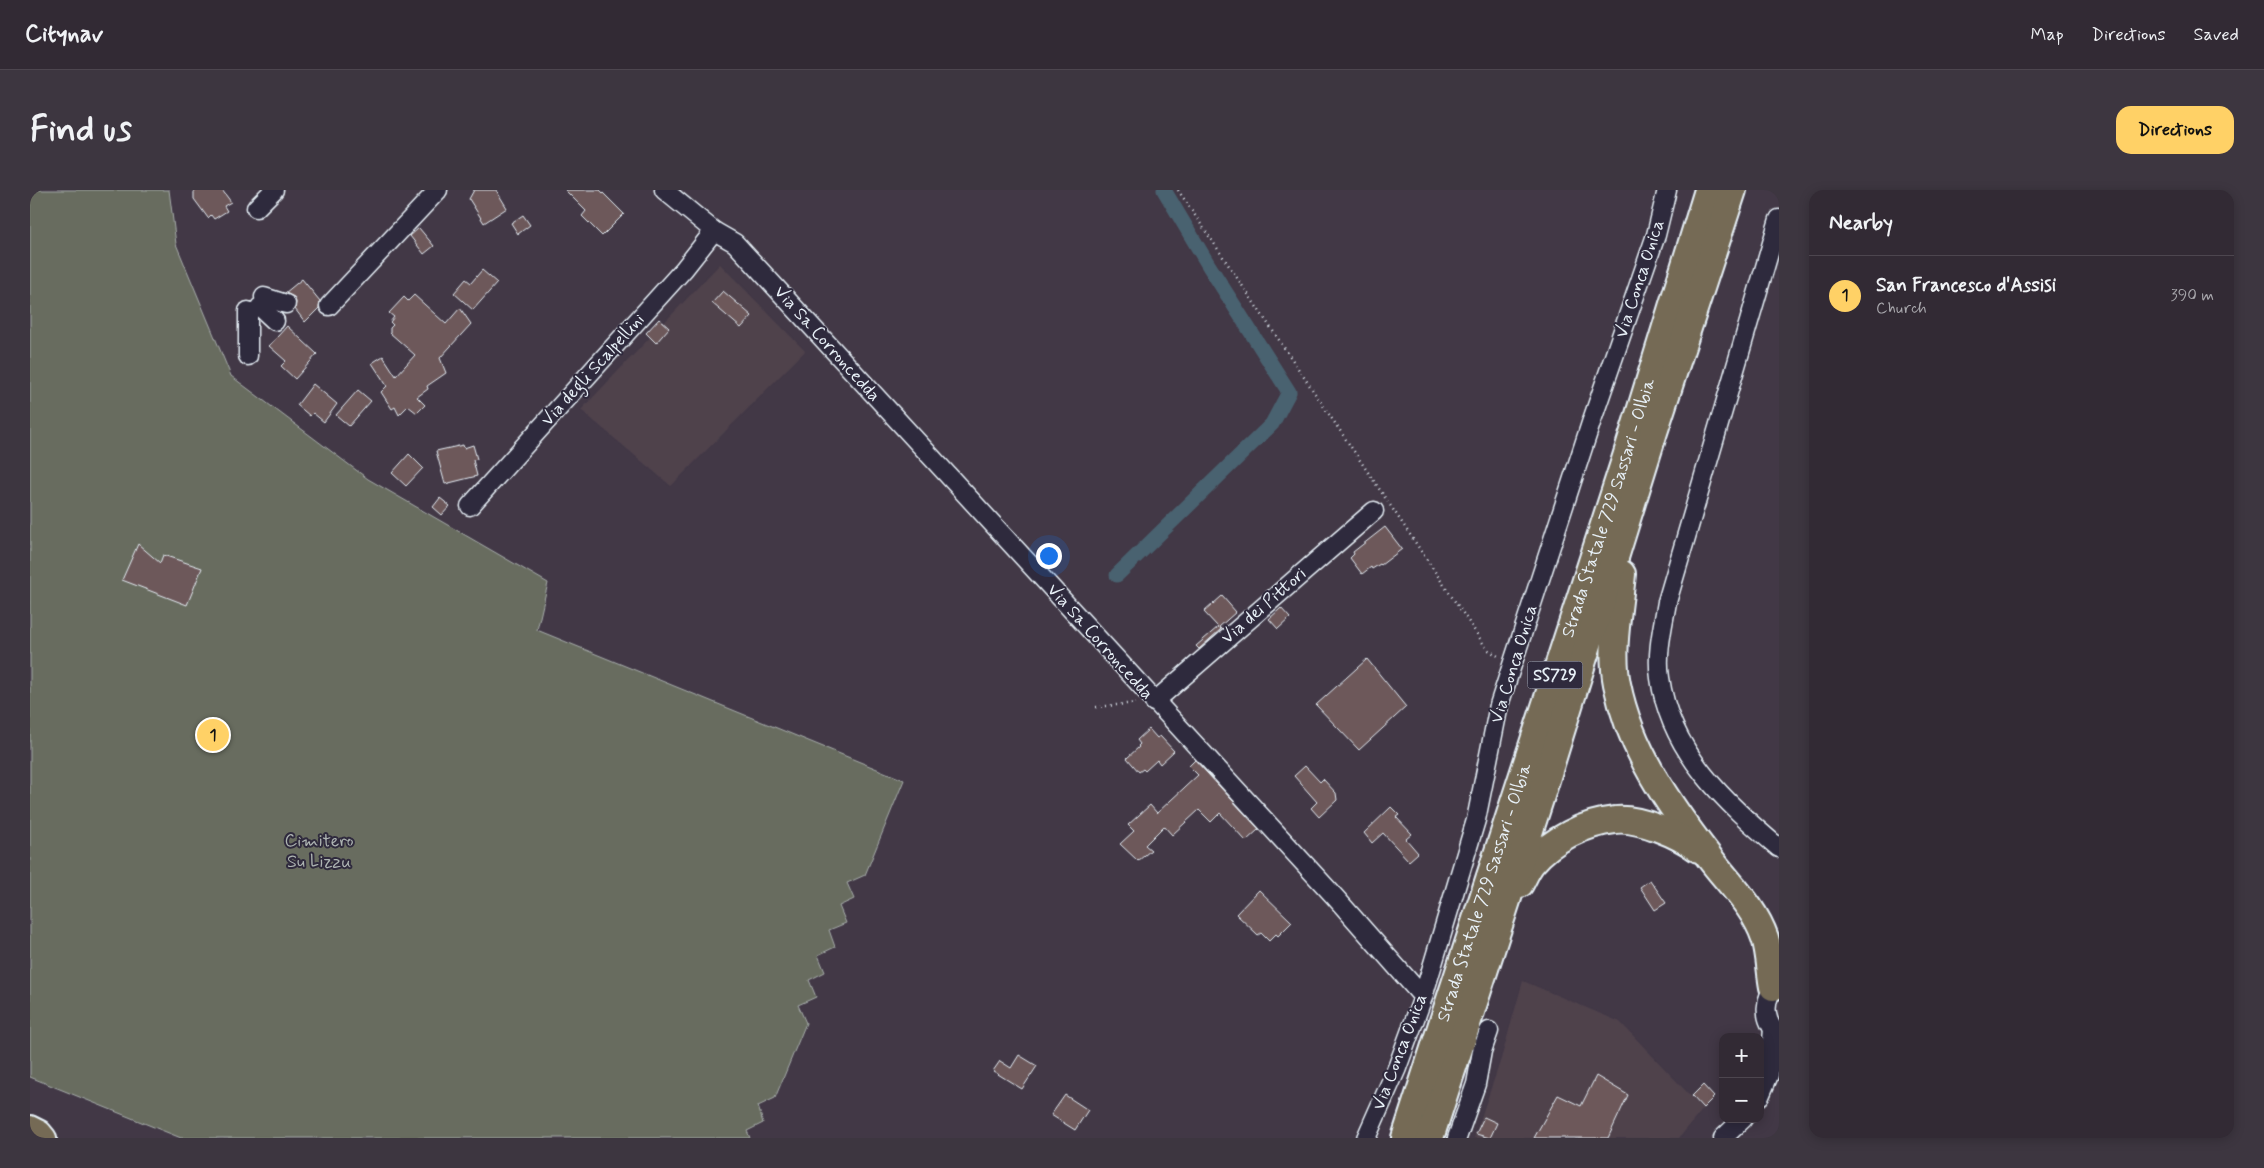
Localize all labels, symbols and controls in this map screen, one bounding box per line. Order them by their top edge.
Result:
text: Citynav [25,19,103,50]
text: Map [2031,23,2064,47]
text: Directions [2092,23,2166,47]
text: Saved [2194,23,2239,47]
button: Directions [2116,106,2234,154]
text: Find us [30,107,132,153]
text: Nearby [1829,209,1893,237]
street label: Via Conca Onica [1610,217,1670,341]
text: San Francesco d'Assisi [1876,273,2056,298]
street label: Via Sa Corroncedda [768,281,886,407]
text: 1 [1841,285,1849,306]
text: 390 m [2171,285,2214,306]
text: Church [1876,298,1927,319]
street label: Via degli Scalpellini [536,308,652,433]
street label: Strada Statale 729 Sassari - Olbia [1556,376,1661,641]
your location [1036,543,1062,569]
street label: Via dei Pittori [1216,562,1312,650]
street label: Via Sa Corroncedda [1041,579,1159,705]
street label: Via Conca Onica [1485,602,1543,726]
road number: SS729 [1528,662,1582,688]
pin: 1 [197,716,229,754]
street label: Strada Statale 729 Sassari - Olbia [1431,760,1538,1025]
park label: Cimitero Su Lizzu [284,829,354,874]
street label: Via Conca Onica [1367,990,1433,1114]
map controls [1719,1033,1764,1123]
button: + [1719,1033,1764,1078]
button: − [1719,1078,1764,1123]

